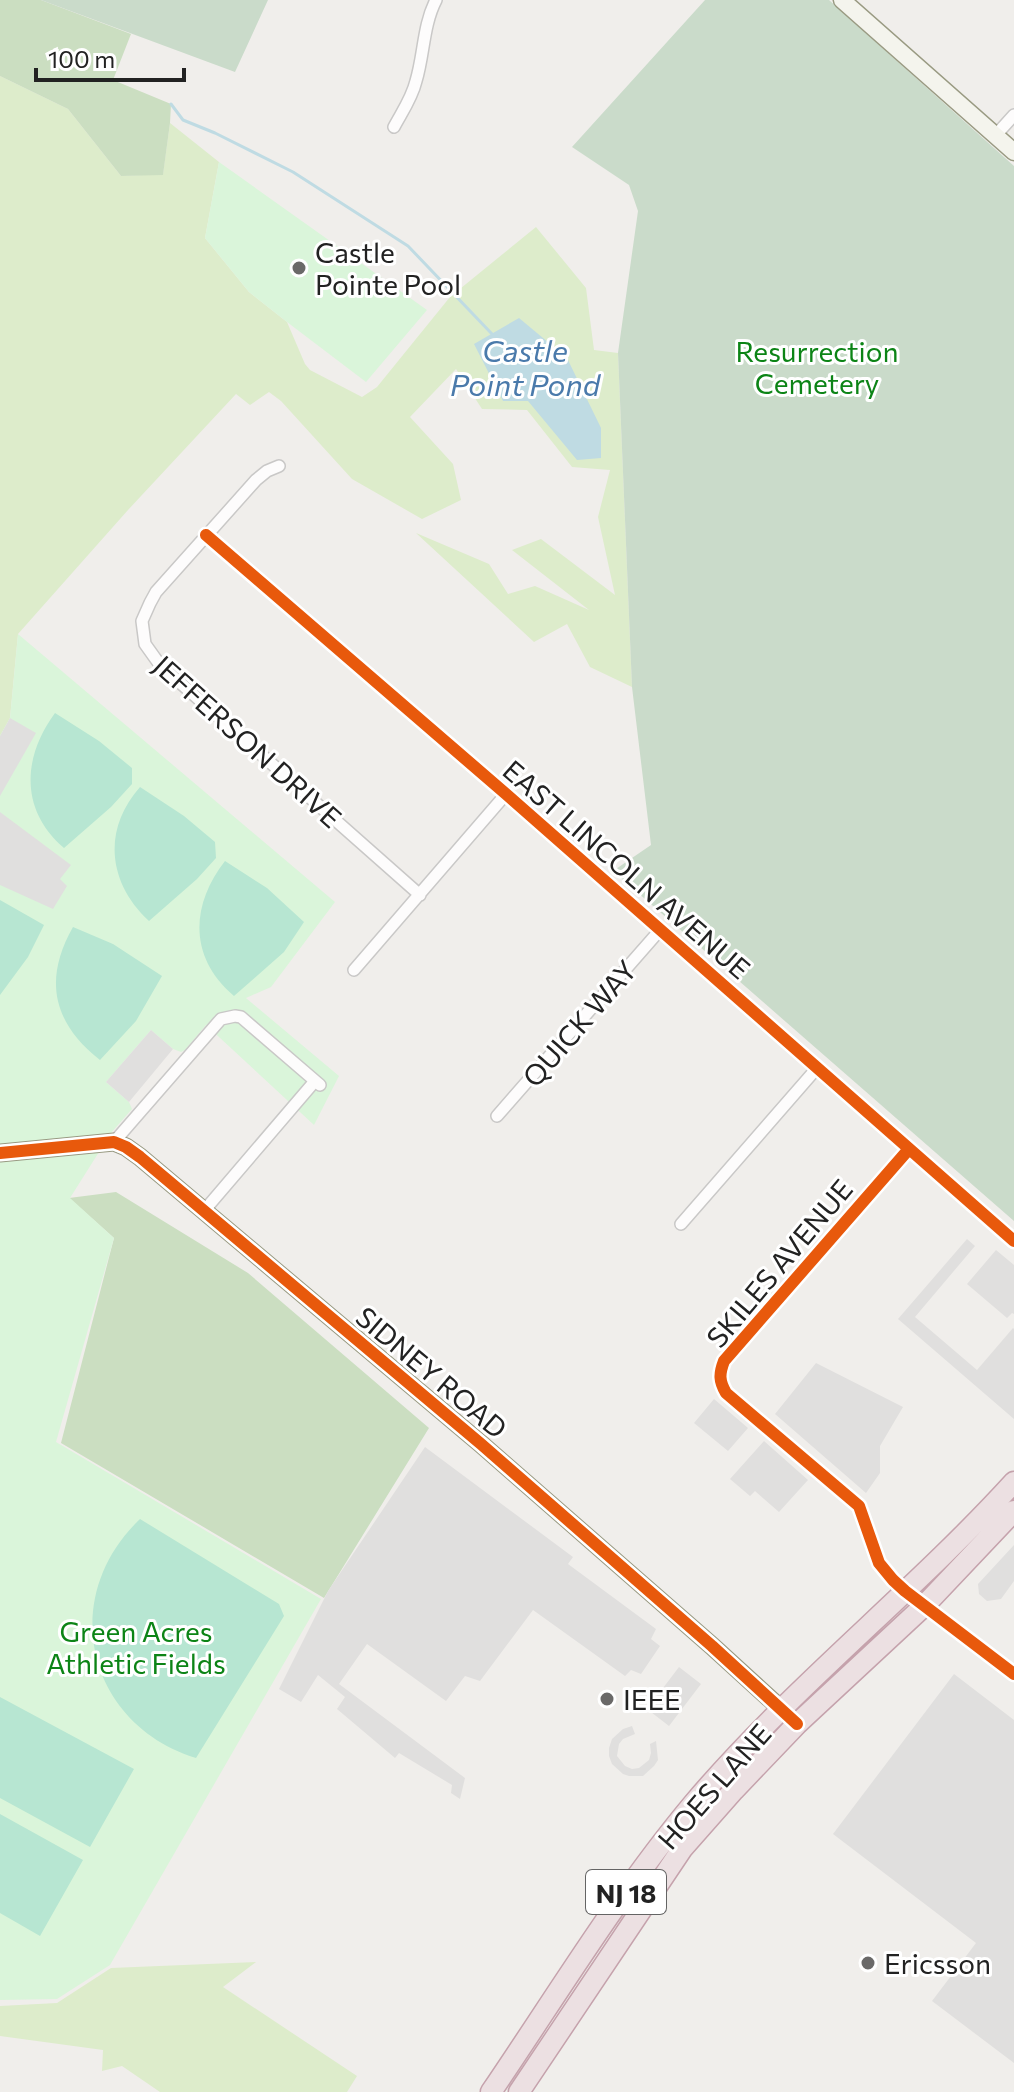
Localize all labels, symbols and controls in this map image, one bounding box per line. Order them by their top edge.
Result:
scale bar [36,32,184,82]
text: 100 m [48,44,115,73]
place label: Castle Pointe Pool [315,235,461,301]
marker: Castle Pointe Pool [290,259,308,277]
water label: Castle Point Pond [450,331,602,402]
park label: Resurrection Cemetery [736,334,898,400]
street label: JEFFERSON DRIVE [147,648,349,834]
street label: EAST LINCOLN AVENUE [497,752,757,986]
street label: QUICK WAY [515,953,643,1093]
street label: SKILES AVENUE [699,1172,859,1354]
street label: SIDNEY ROAD [350,1299,514,1445]
park label: Green Acres Athletic Fields [46,1614,226,1680]
place label: IEEE [623,1682,681,1716]
marker: IEEE [598,1690,616,1708]
street label: HOES LANE [650,1716,778,1856]
road number: NJ 18 [586,1870,666,1914]
place label: Ericsson [884,1946,991,1980]
marker: Ericsson [859,1954,877,1972]

